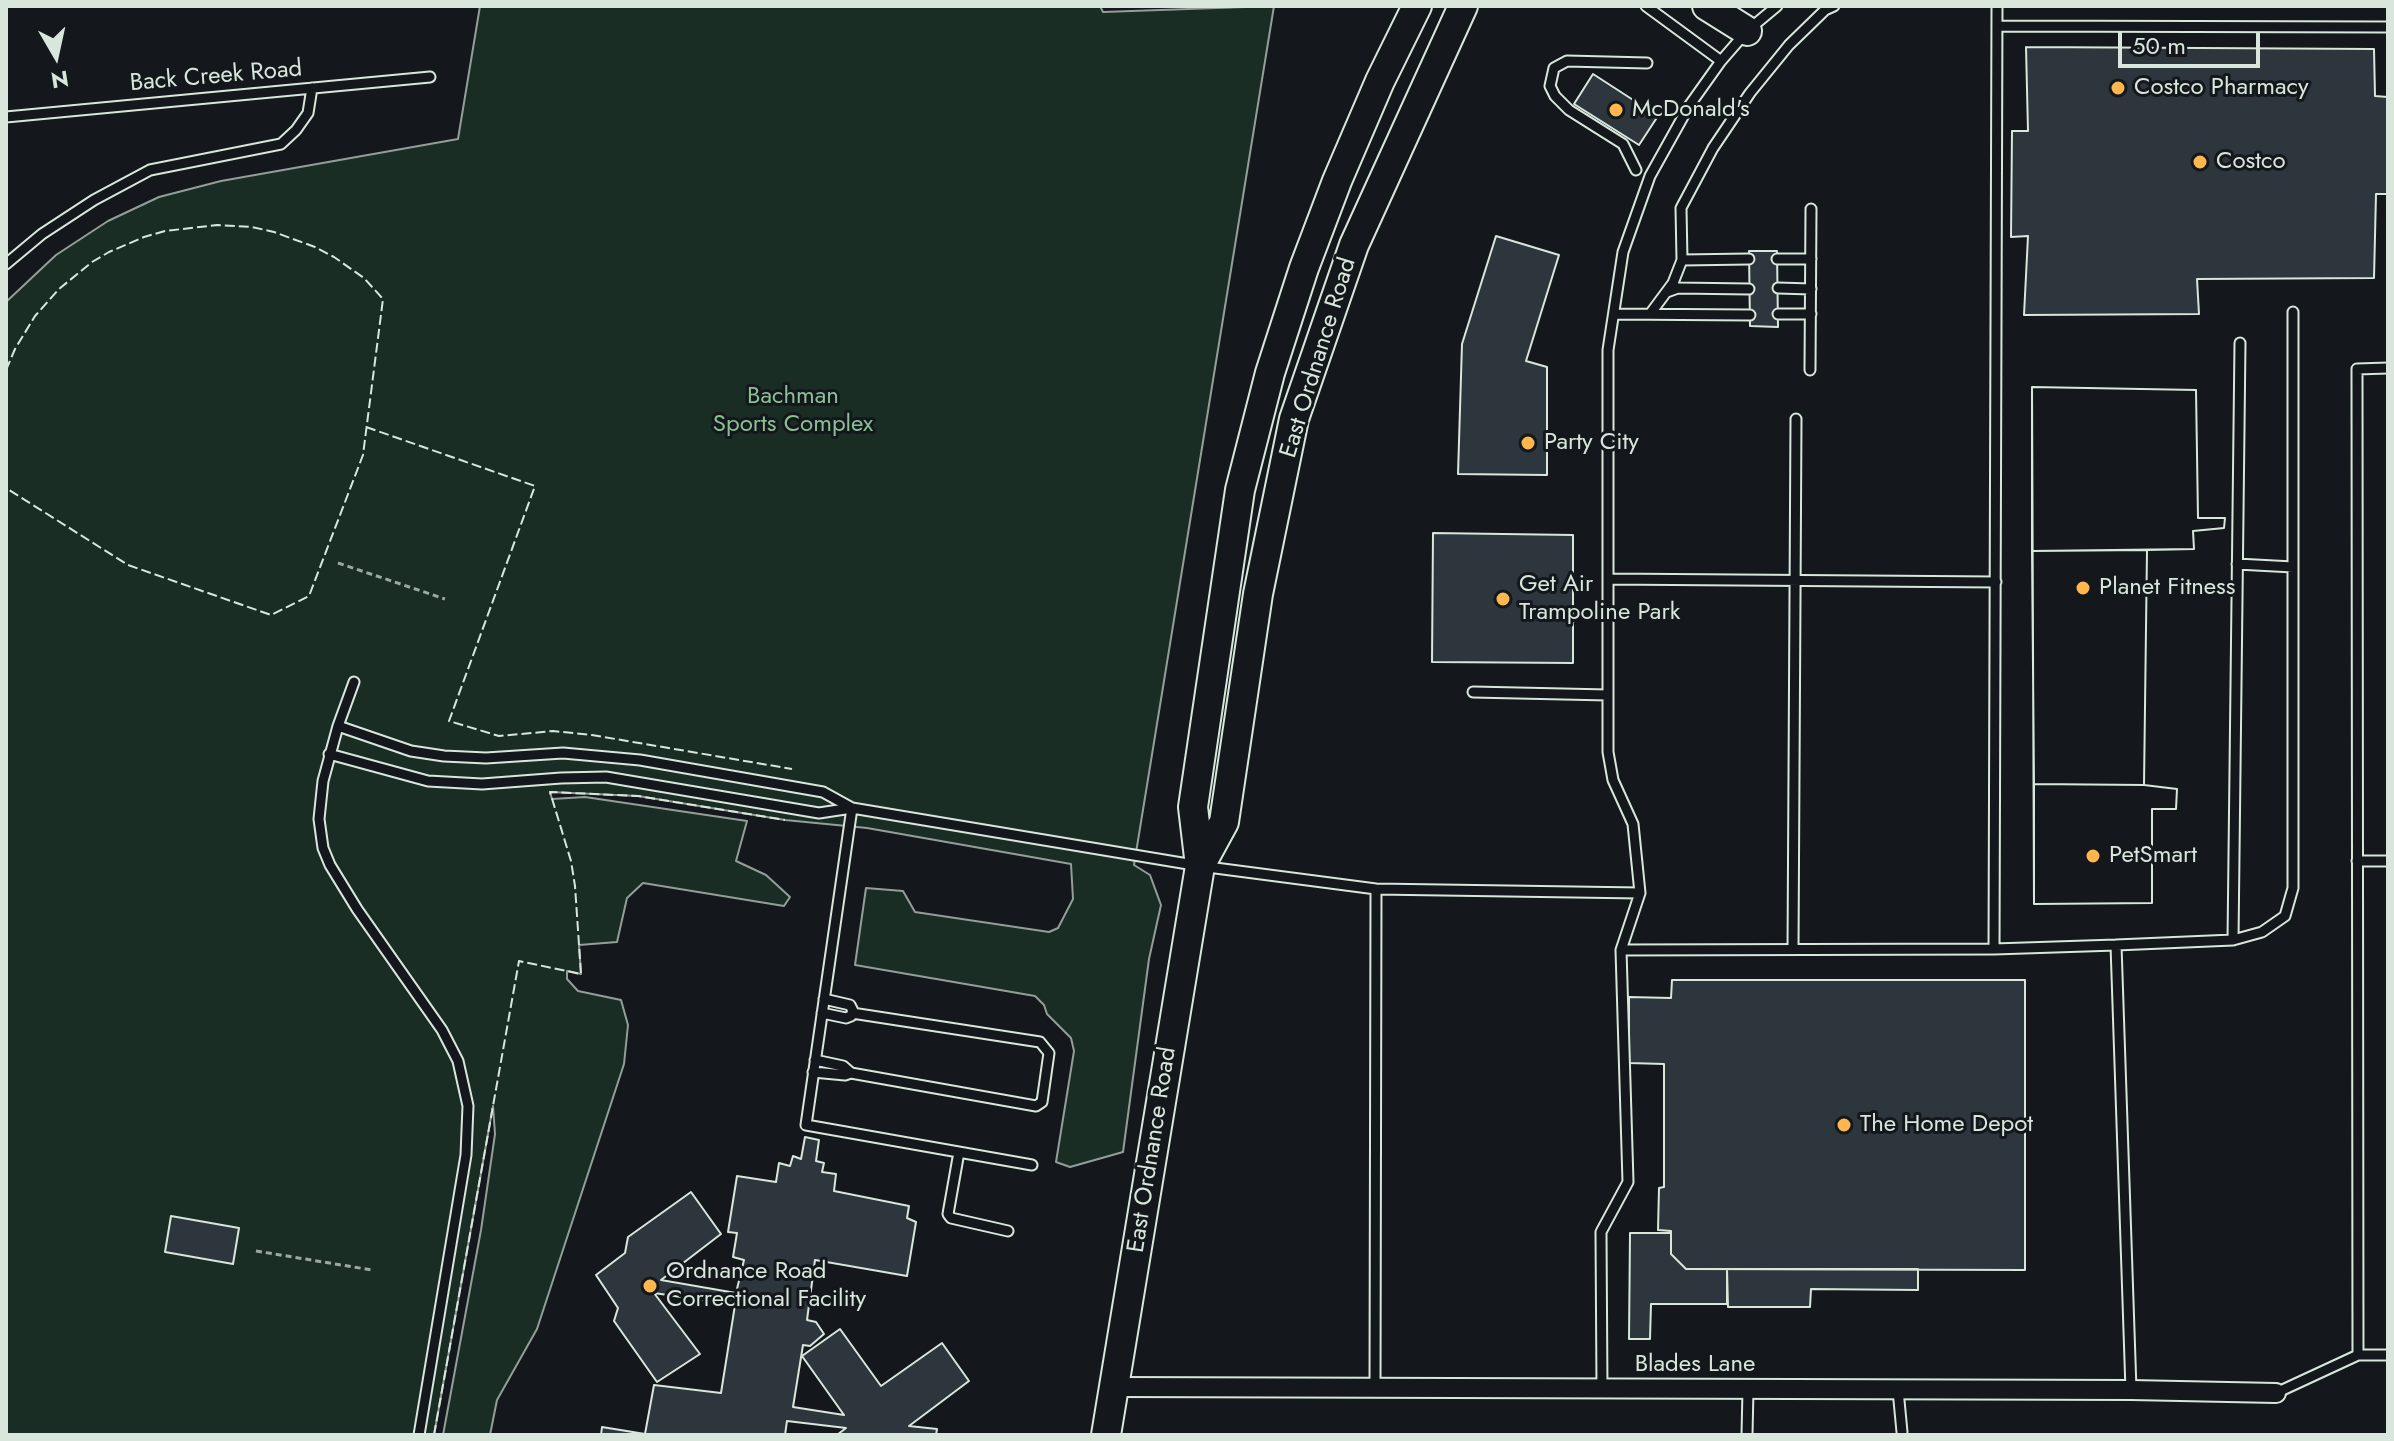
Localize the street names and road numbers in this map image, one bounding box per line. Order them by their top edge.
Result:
street label: Back Creek Road [129,55,303,99]
street label: East Ordnance Road [1275,254,1363,462]
street label: East Ordnance Road [1123,1045,1183,1255]
street label: Blades Lane [1635,1351,1755,1379]

